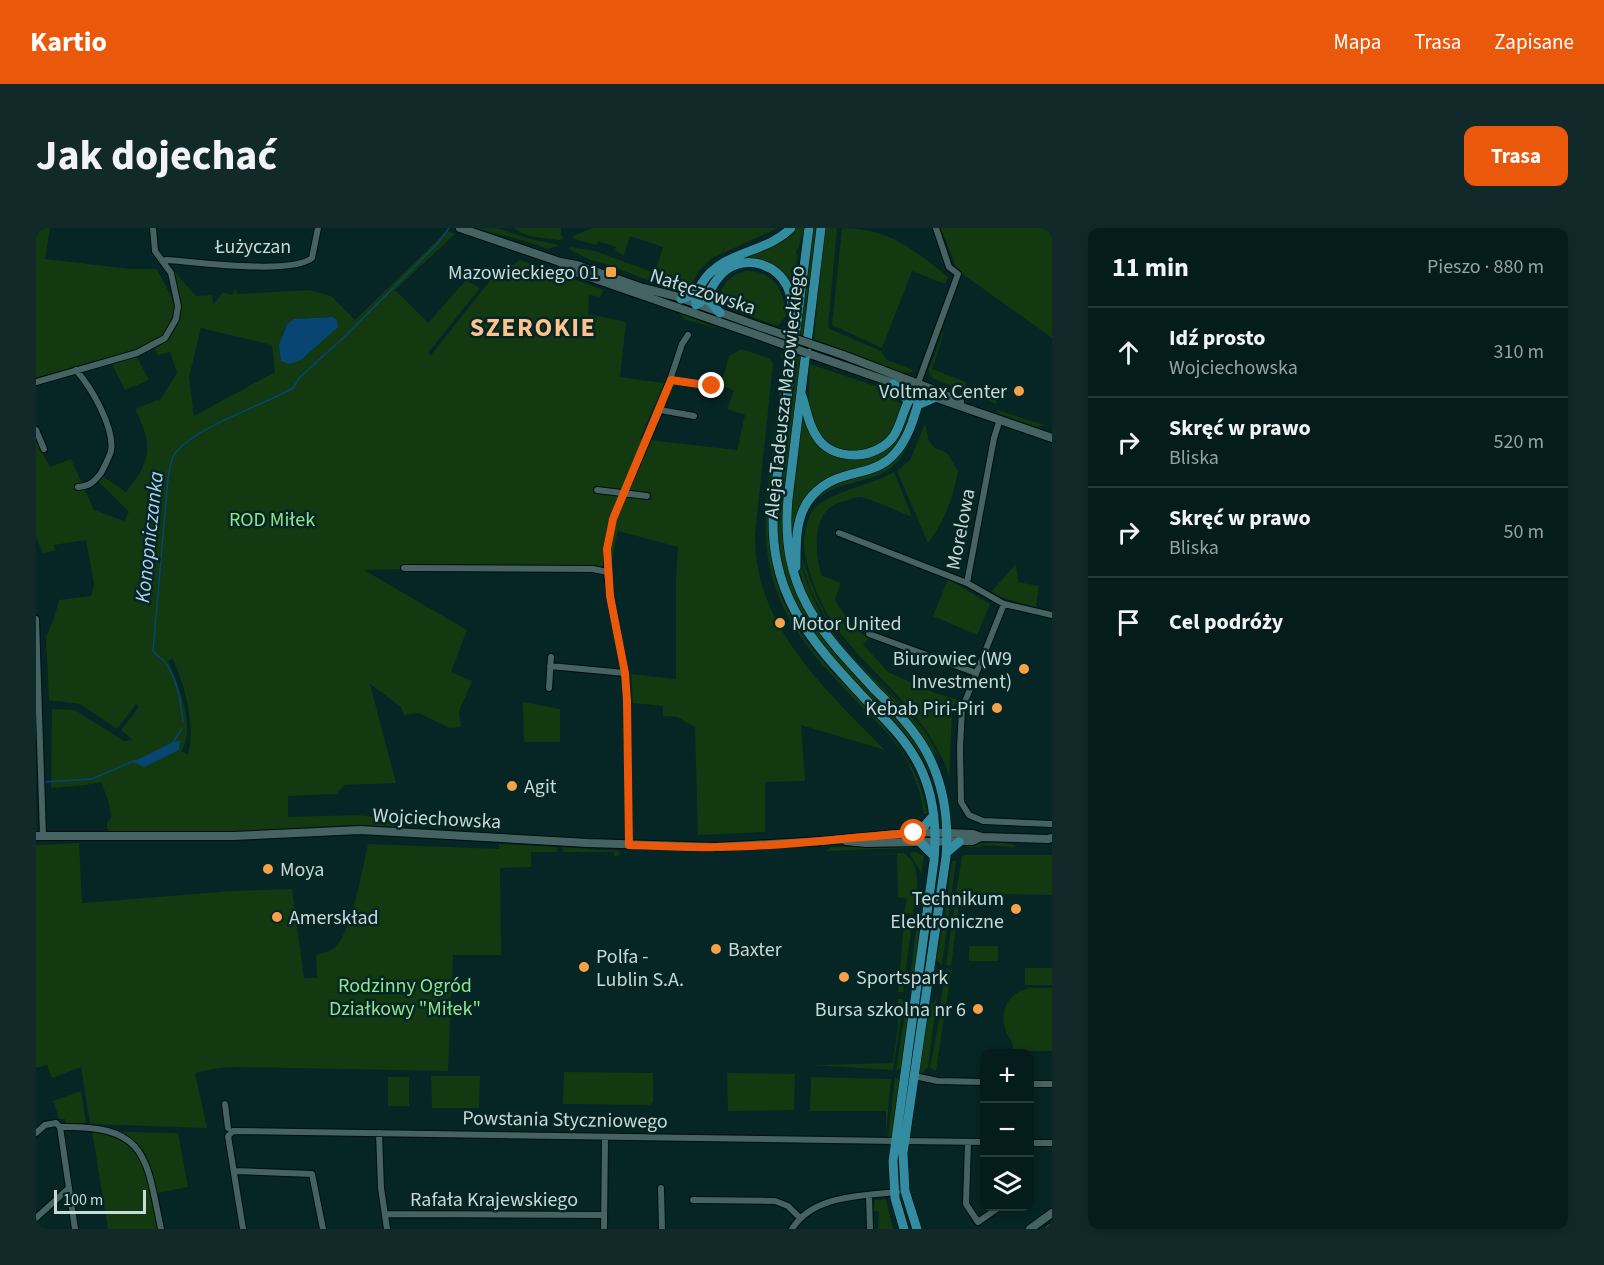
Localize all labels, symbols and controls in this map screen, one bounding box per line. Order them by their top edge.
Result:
text: Kartio [30,22,107,62]
text: Mapa [1333,27,1381,57]
text: Trasa [1414,27,1461,57]
text: Zapisane [1494,27,1574,57]
text: Jak dojechać [36,126,277,186]
button: Trasa [1464,126,1568,186]
street label: Łużyczan [214,233,291,261]
text: 11 min [1112,249,1189,286]
text: Pieszo · 880 m [1427,253,1544,281]
place label: Mazowieckiego 01 [448,259,599,287]
street label: Nałęczowska [646,262,759,322]
street label: Aleja Tadeusza Mazowieckiego [758,264,812,520]
marker: Mazowieckiego 01 [604,265,618,279]
district label: SZEROKIE [470,309,596,346]
text: Idź prosto [1169,322,1266,354]
icon: ahead [1112,336,1145,369]
text: 310 m [1494,338,1544,366]
text: Wojciechowska [1169,354,1298,382]
route end [698,372,724,398]
place label: Voltmax Center [879,378,1007,406]
marker: Voltmax Center [1012,384,1026,398]
text: Skręć w prawo [1169,412,1311,444]
icon: right [1112,426,1145,459]
text: 520 m [1494,428,1544,456]
text: Bliska [1169,444,1219,472]
water label: Konopniczanka [127,470,171,604]
street label: Morelowa [939,486,983,572]
text: Skręć w prawo [1169,502,1311,534]
park label: ROD Miłek [229,506,315,534]
icon: right [1112,516,1145,549]
text: 50 m [1504,518,1544,546]
text: Bliska [1169,534,1219,562]
icon: arrive [1112,606,1145,639]
text: Cel podróży [1169,606,1283,638]
place label: Motor United [792,610,902,638]
marker: Motor United [773,616,787,630]
place label: Biurowiec (W9 Investment) [893,645,1012,696]
marker: Biurowiec (W9 Investment) [1017,662,1031,676]
place label: Kebab Piri-Piri [865,695,985,723]
marker: Kebab Piri-Piri [990,701,1004,715]
place label: Agit [524,773,557,801]
marker: Agit [505,779,519,793]
street label: Wojciechowska [372,802,502,836]
route start [900,819,926,845]
place label: Moya [280,856,324,884]
marker: Moya [261,862,275,876]
place label: Technikum Elektroniczne [890,885,1004,936]
marker: Technikum Elektroniczne [1009,902,1023,916]
place label: Amerskład [289,904,379,932]
marker: Amerskład [270,910,284,924]
place label: Baxter [728,936,782,964]
marker: Baxter [709,942,723,956]
place label: Polfa - Lublin S.A. [596,943,684,994]
marker: Polfa - Lublin S.A. [577,960,591,974]
place label: Sportspark [856,964,948,992]
marker: Sportspark [837,970,851,984]
park label: Rodzinny Ogród Działkowy "Miłek" [329,972,481,1023]
place label: Bursa szkolna nr 6 [815,996,966,1024]
marker: Bursa szkolna nr 6 [971,1002,985,1016]
map controls [980,1049,1034,1211]
button: + [980,1049,1034,1103]
button: − [980,1103,1034,1157]
street label: Powstania Styczniowego [462,1104,668,1136]
button: layers [980,1157,1034,1211]
street label: Rafała Krajewskiego [410,1186,578,1214]
scale bar [54,1187,146,1214]
text: 100 m [63,1189,103,1211]

